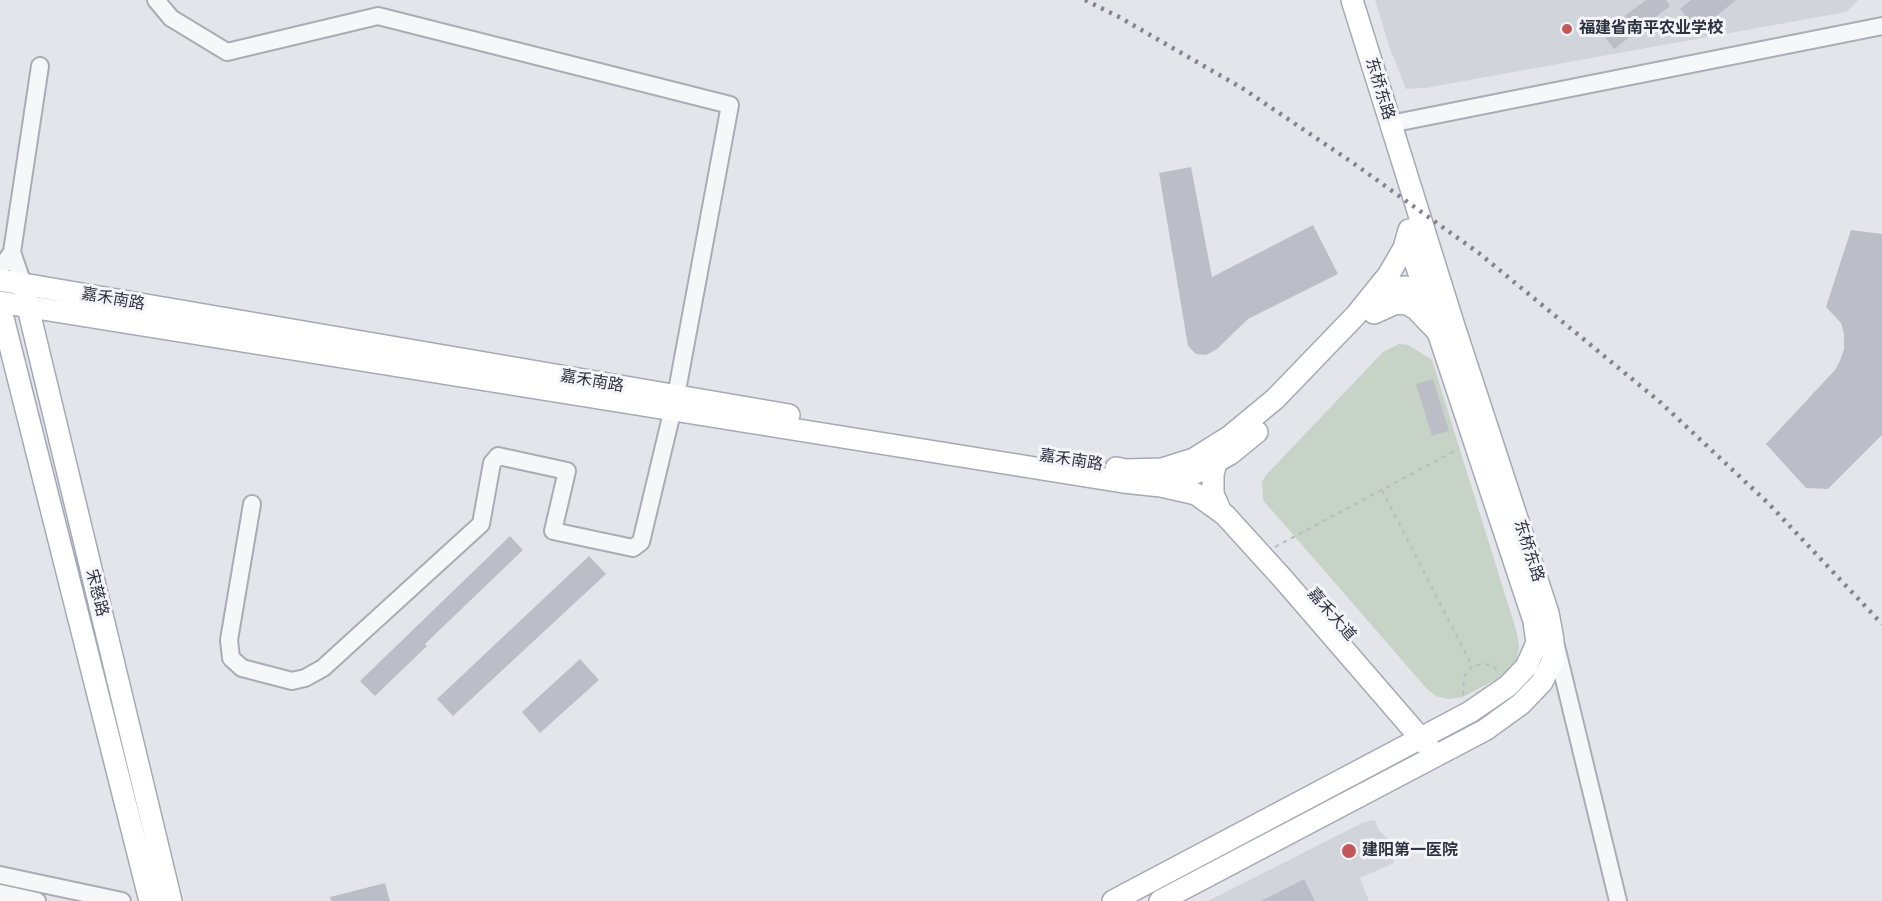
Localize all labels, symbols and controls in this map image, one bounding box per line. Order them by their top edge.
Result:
place label: 福建省南平农业学校 [1579,19,1723,39]
marker: 福建省南平农业学校 [1560,22,1574,36]
street label: 东桥东路 [1360,56,1398,122]
street label: 嘉禾南路 [80,285,146,315]
street label: 嘉禾南路 [559,367,625,397]
street label: 嘉禾南路 [1038,447,1104,475]
street label: 东桥东路 [1509,518,1547,584]
street label: 宋慈路 [81,567,111,619]
street label: 嘉禾大道 [1303,585,1359,645]
place label: 建阳第一医院 [1362,841,1458,861]
marker: 建阳第一医院 [1340,842,1358,860]

